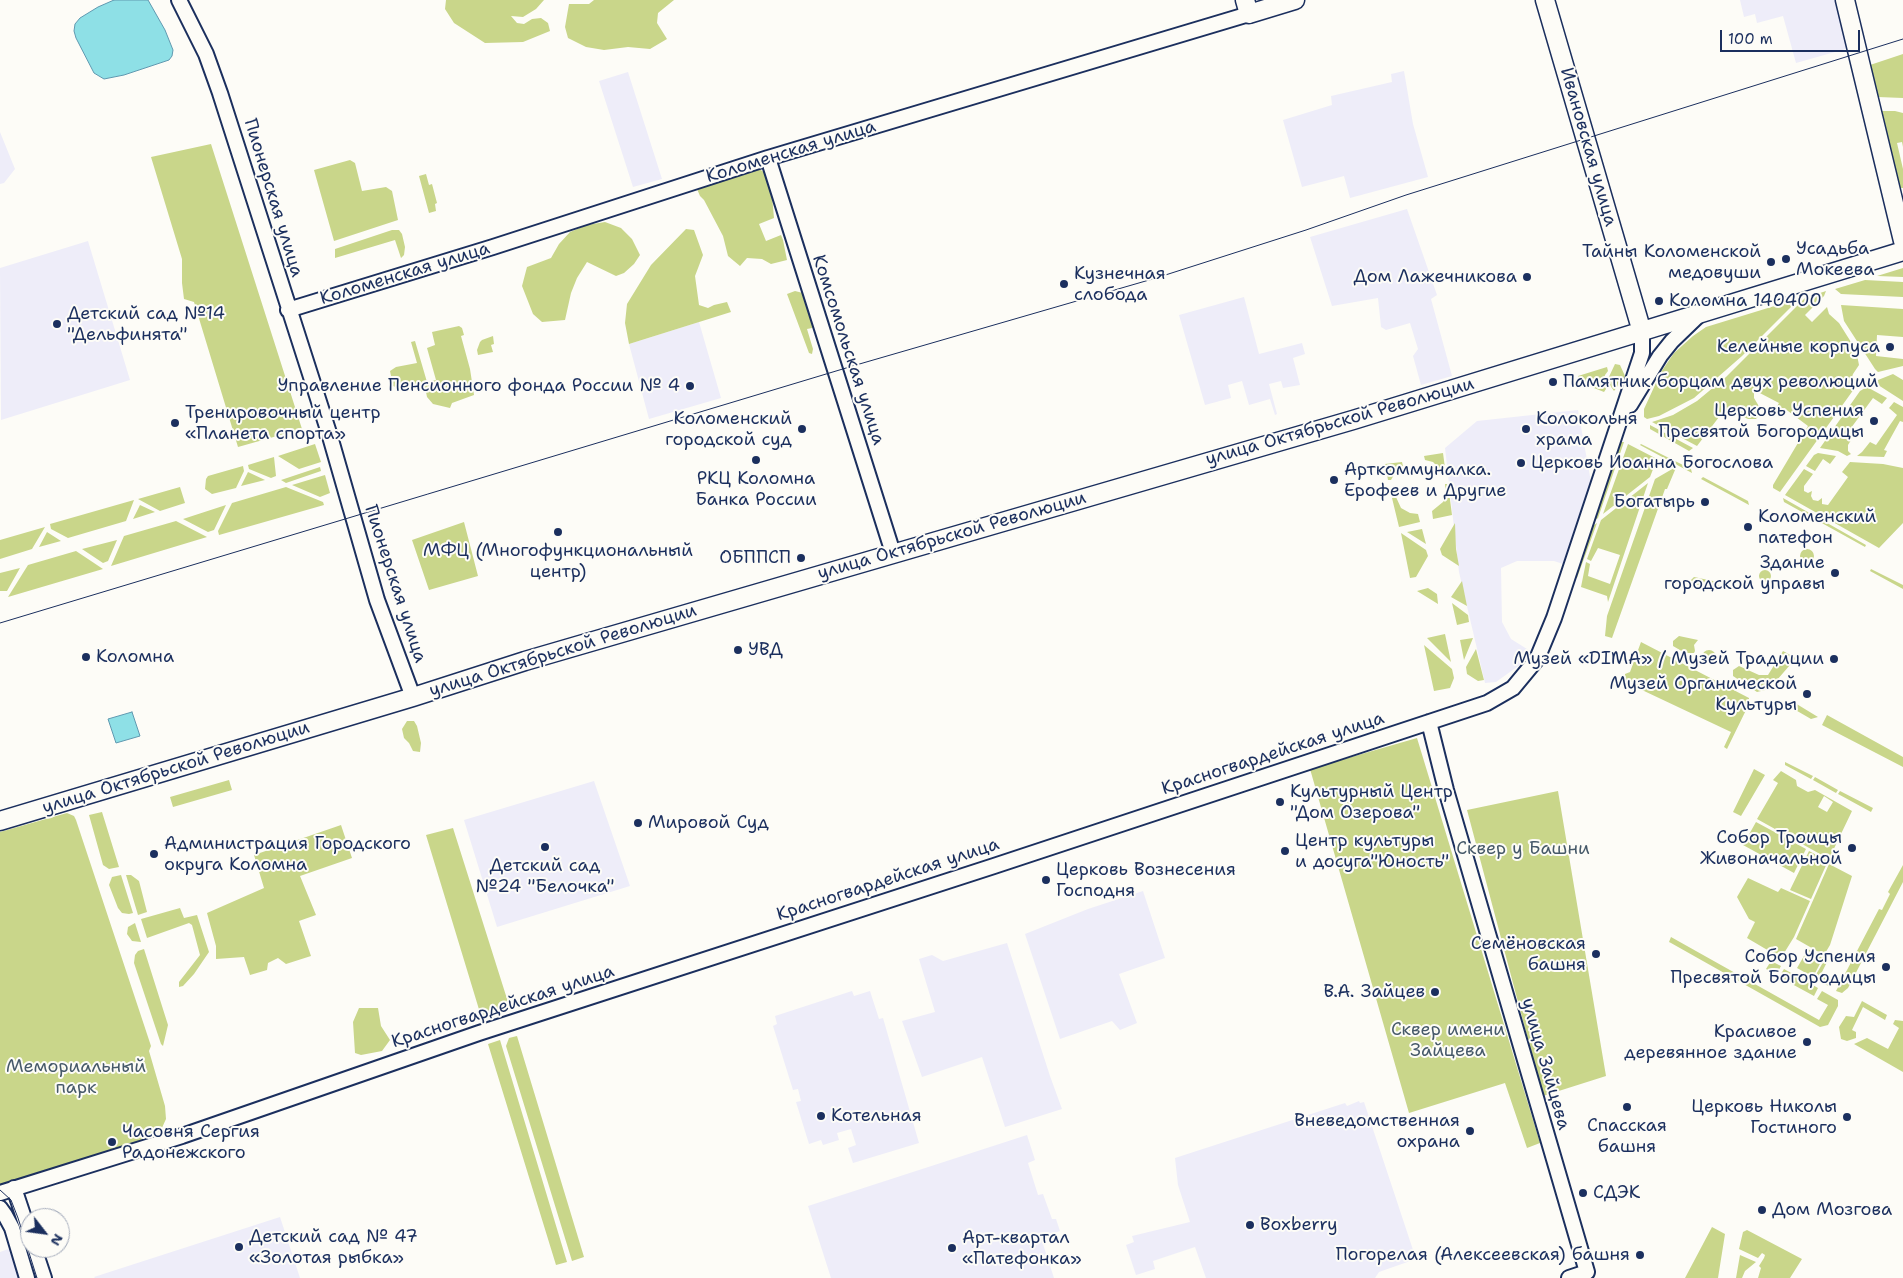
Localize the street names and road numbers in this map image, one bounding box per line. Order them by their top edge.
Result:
street label: Ивановская улица [1555,65,1621,229]
street label: Пионерская улица [239,116,307,280]
street label: Коломенская улица [703,116,879,188]
street label: Коломенская улица [317,238,493,310]
street label: Комсомольская улица [807,252,889,448]
street label: улица Октябрьской Революции [1203,373,1477,471]
street label: улица Октябрьской Революции [815,487,1089,585]
street label: Пионерская улица [359,502,431,666]
street label: улица Октябрьской Революции [427,600,699,702]
street label: Красногвардейская улица [1159,708,1387,800]
street label: улица Октябрьской Революции [40,717,312,819]
street label: Красногвардейская улица [774,834,1002,926]
street label: Красногвардейская улица [389,961,617,1053]
street label: улица Зайцева [1516,996,1574,1132]

